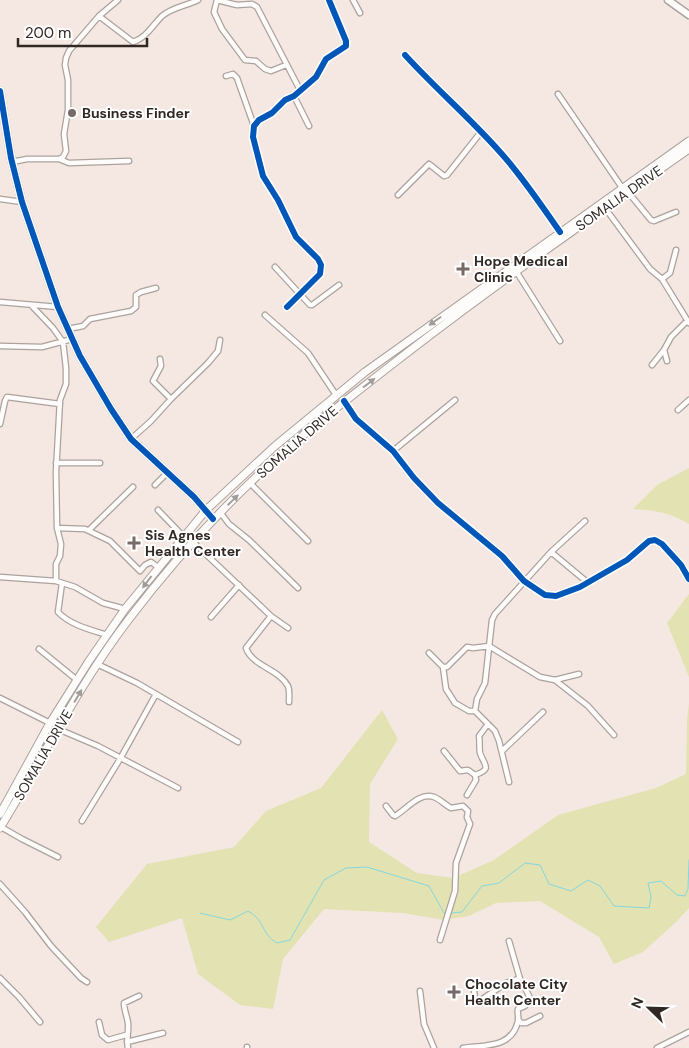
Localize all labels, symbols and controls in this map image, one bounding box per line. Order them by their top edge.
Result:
scale bar [18,15,146,47]
text: 200 m [25,23,71,43]
place label: Business Finder [82,104,190,122]
marker: Business Finder [66,107,78,119]
street label: SOMALIA DRIVE [572,161,666,235]
place label: Hope Medical Clinic [474,252,568,286]
marker: Hope Medical Clinic [456,262,470,276]
one-way arrow [428,316,442,326]
one-way arrow [362,377,375,388]
street label: SOMALIA DRIVE [253,402,342,482]
one-way arrow [226,494,238,506]
place label: Sis Agnes Health Center [145,526,241,560]
marker: Sis Agnes Health Center [127,536,141,550]
one-way arrow [142,575,152,589]
one-way arrow [73,689,82,702]
street label: SOMALIA DRIVE [10,706,76,804]
place label: Chocolate City Health Center [465,975,568,1009]
north arrow [624,983,674,1033]
marker: Chocolate City Health Center [447,985,461,999]
text: N [627,995,647,1011]

